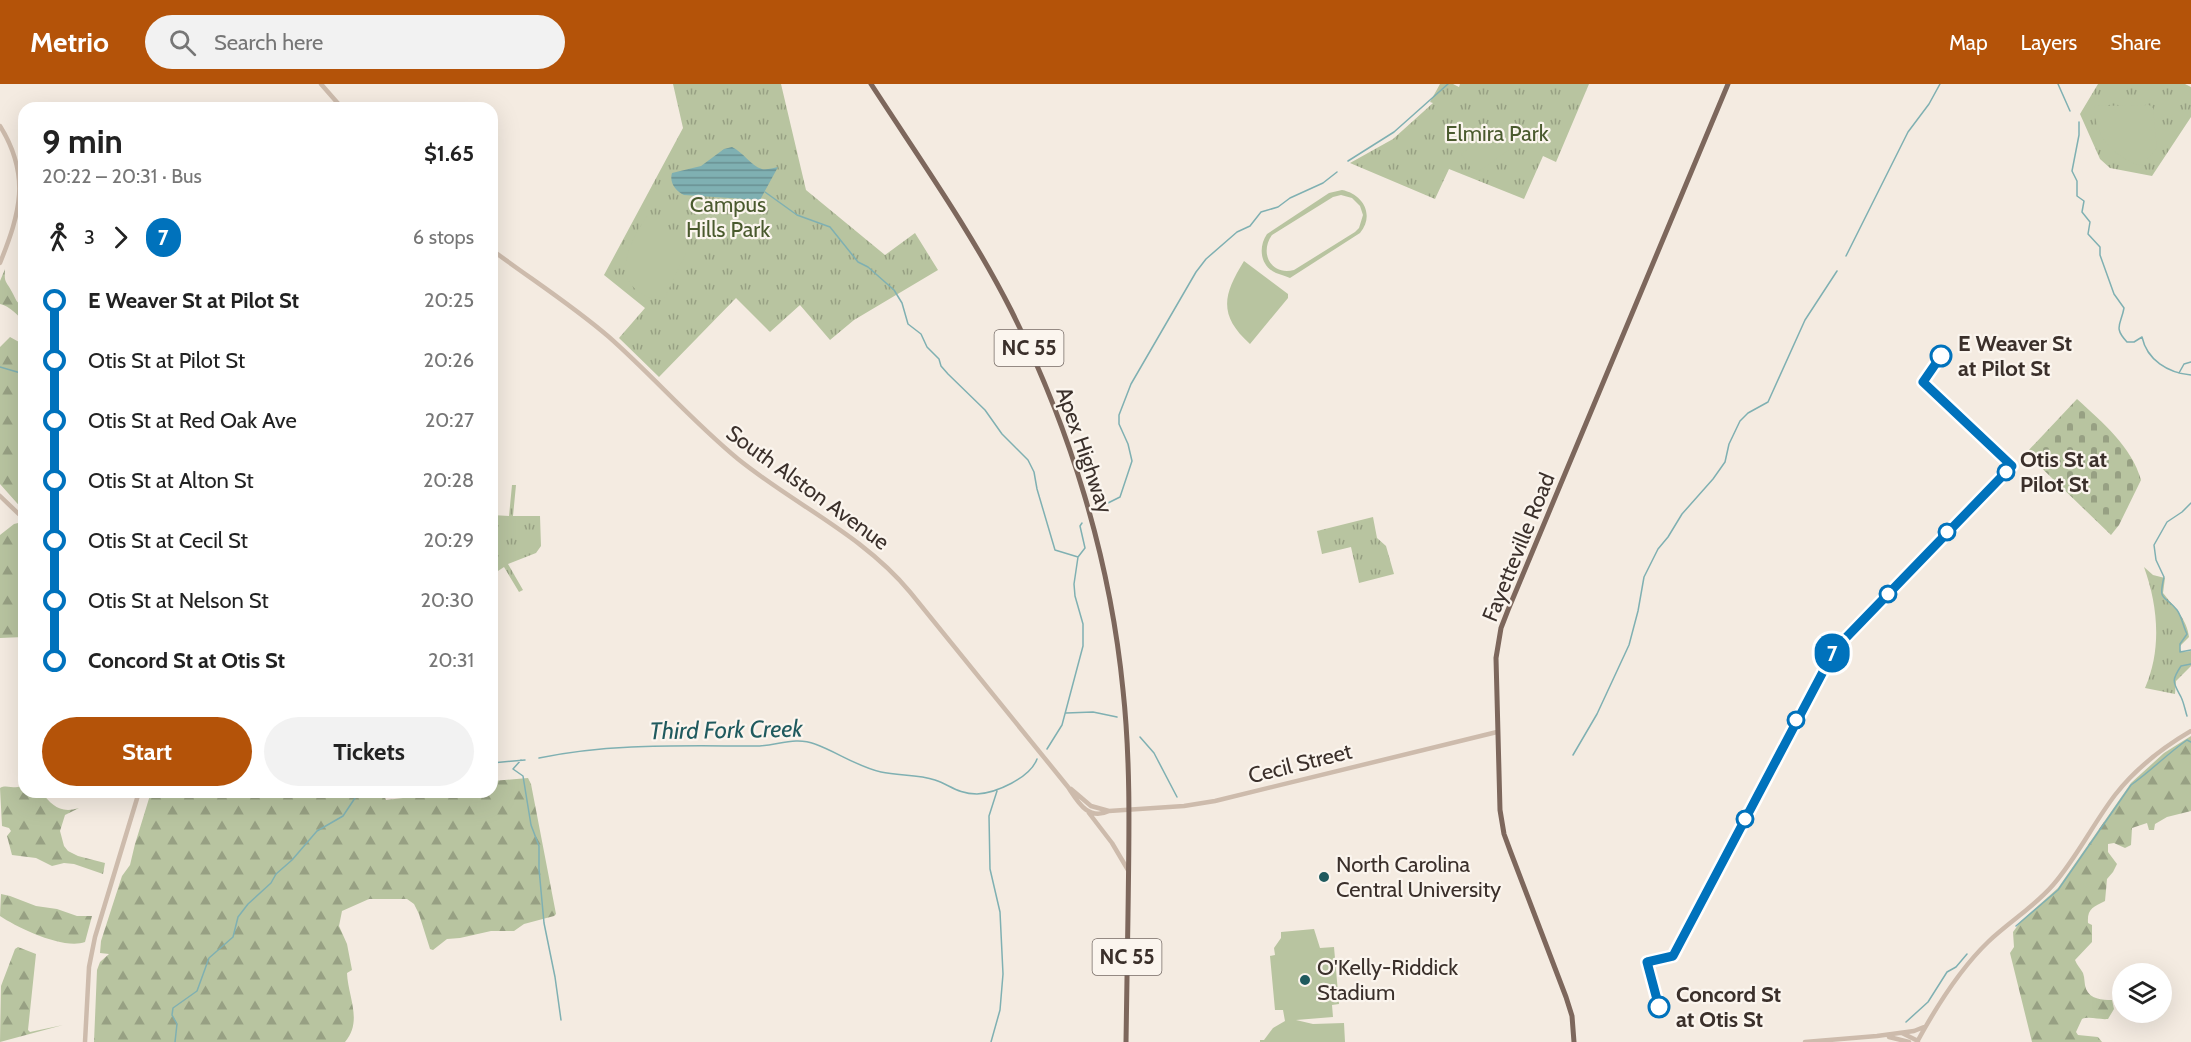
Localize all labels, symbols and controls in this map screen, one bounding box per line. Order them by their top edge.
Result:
search box [145,15,565,69]
text: Metrio [30,25,109,59]
icon: search [166,26,199,59]
text: Search here [214,29,323,56]
text: Map [1949,30,1988,55]
text: Layers [2021,30,2077,55]
text: Share [2110,30,2161,55]
park label: Elmira Park [1445,120,1549,147]
text: 9 min [42,121,123,161]
text: $1.65 [424,140,474,167]
text: 20:22 – 20:31 · Bus [42,164,202,188]
park label: Campus Hills Park [686,191,770,243]
icon: walk [42,221,75,254]
icon: forward [104,221,137,254]
text: 3 [84,225,95,249]
text: 7 [158,225,169,250]
text: 6 stops [413,225,474,249]
text: E Weaver St at Pilot St [88,287,299,314]
text: 20:25 [424,288,474,312]
road number: NC 55 [994,330,1064,366]
place label: E Weaver St at Pilot St [1958,330,2072,382]
marker: E Weaver St at Pilot St [1930,345,1952,367]
text: Otis St at Pilot St [88,347,245,374]
text: 20:26 [424,348,474,372]
street label: Apex Highway [1050,383,1119,517]
text: Otis St at Red Oak Ave [88,407,297,434]
text: 20:27 [425,408,474,432]
street label: South Alston Avenue [721,419,894,556]
place label: Otis St at Pilot St [2020,446,2108,498]
marker: Otis St at Pilot St [1997,463,2015,481]
text: Otis St at Alton St [88,467,254,494]
text: 20:28 [423,468,474,492]
street label: Fayetteville Road [1476,469,1561,626]
unlabelled marker [1938,523,1956,541]
text: Otis St at Cecil St [88,527,248,554]
text: 20:29 [424,528,474,552]
unlabelled marker [1879,585,1897,603]
text: Otis St at Nelson St [88,587,269,614]
text: 20:30 [421,588,474,612]
line badge: 7 [1812,634,1852,672]
text: 7 [1827,641,1837,666]
text: Concord St at Otis St [88,647,285,674]
text: 20:31 [428,648,474,672]
unlabelled marker [1787,711,1805,729]
water label: Third Fork Creek [649,714,803,745]
button: Start [42,717,252,786]
button: Tickets [264,717,474,786]
street label: Cecil Street [1246,737,1355,789]
unlabelled marker [1736,810,1754,828]
place label: North Carolina Central University [1336,851,1501,903]
marker: North Carolina Central University [1317,870,1331,884]
road number: NC 55 [1092,939,1162,975]
place label: O'Kelly-Riddick Stadium [1317,954,1458,1006]
map controls [2112,963,2172,1023]
button: layers [2112,963,2172,1023]
marker: O'Kelly-Riddick Stadium [1298,973,1312,987]
place label: Concord St at Otis St [1676,981,1781,1033]
marker: Concord St at Otis St [1648,996,1670,1018]

